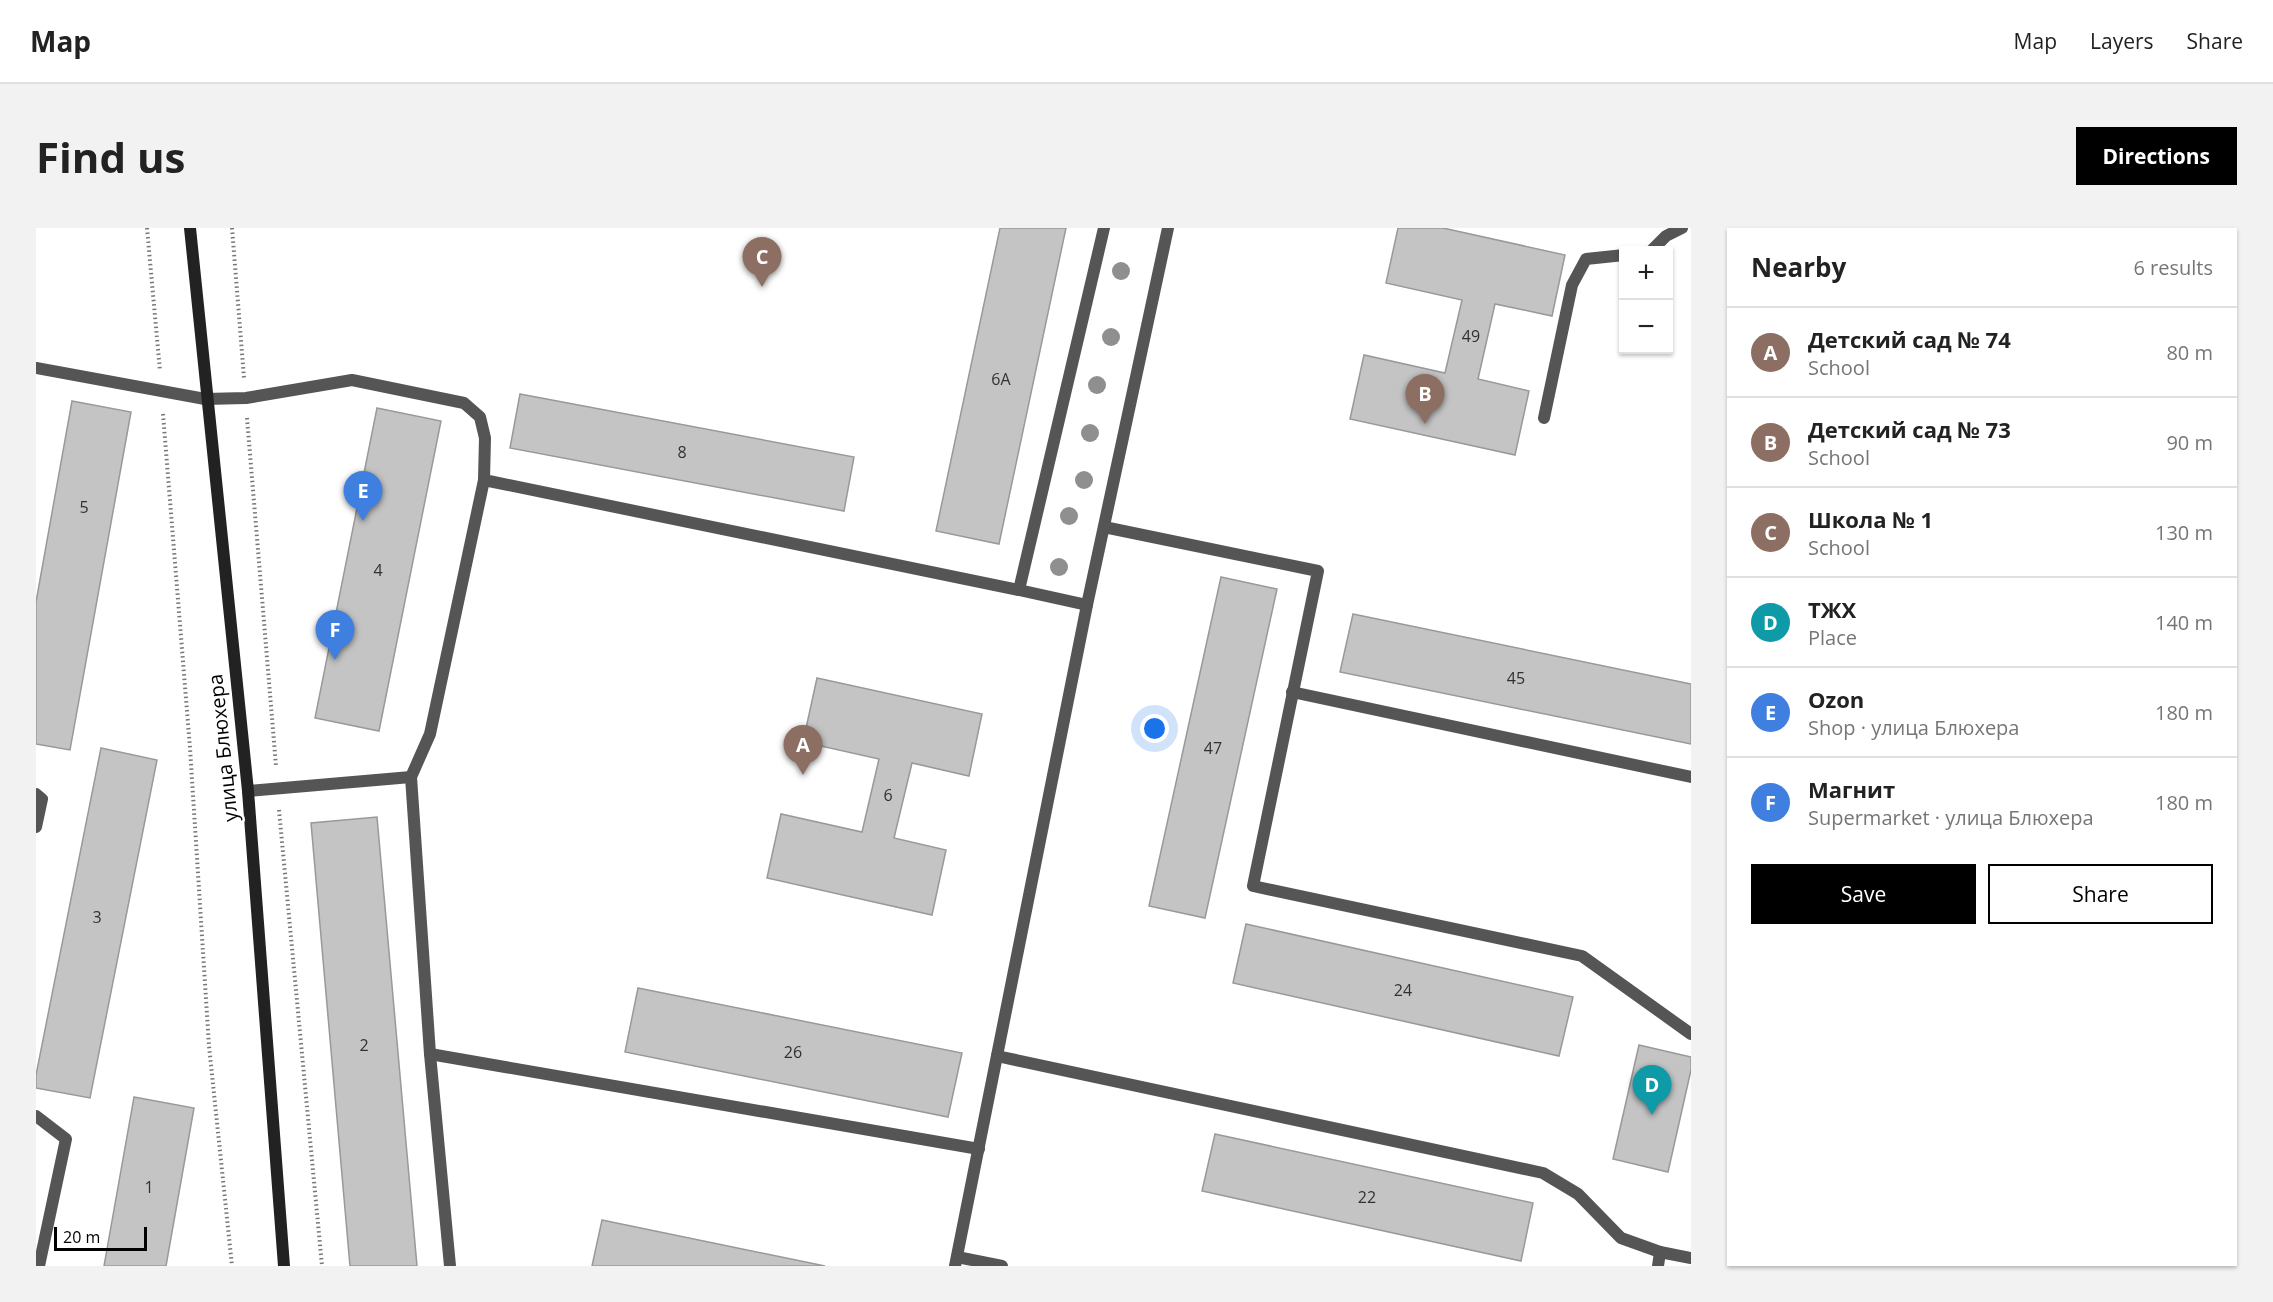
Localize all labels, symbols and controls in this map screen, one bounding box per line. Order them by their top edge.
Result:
text: Map [30,22,91,60]
text: Map [2014,27,2057,55]
text: Layers [2090,27,2154,55]
text: Share [2187,27,2243,55]
button: Directions [2076,127,2237,185]
text: Find us [36,128,185,185]
pin: C [742,238,782,287]
map controls [1619,246,1673,354]
button: + [1619,246,1673,300]
text: Nearby [1751,249,1846,285]
text: 6 results [2133,254,2213,281]
button: − [1619,300,1673,354]
text: Детский сад № 74 [1808,324,2011,354]
house number: 49 [1462,325,1480,347]
text: A [1764,339,1777,366]
text: 80 m [2166,339,2213,366]
text: School [1808,354,1870,381]
house number: 6А [991,368,1012,390]
pin: B [1406,374,1444,424]
text: Детский сад № 73 [1808,414,2011,444]
text: B [1764,429,1777,456]
text: 90 m [2166,429,2213,456]
house number: 8 [677,441,687,463]
text: School [1808,444,1870,471]
pin: E [344,472,382,521]
house number: 5 [79,496,89,518]
text: Школа № 1 [1808,504,1933,534]
text: C [1764,519,1777,546]
text: 130 m [2155,519,2213,546]
text: School [1808,534,1870,561]
house number: 4 [373,559,383,581]
text: ТЖХ [1808,594,1856,624]
text: D [1763,609,1778,636]
text: 140 m [2155,609,2213,636]
pin: F [316,610,354,660]
text: Place [1808,624,1857,651]
house number: 45 [1507,667,1525,689]
street label: улица Блюхера [201,673,244,823]
text: Ozon [1808,684,1864,714]
text: E [1765,699,1776,726]
text: 180 m [2155,699,2213,726]
your location [1140,714,1169,743]
text: Shop · улица Блюхера [1808,714,2019,741]
pin: A [784,726,822,775]
house number: 47 [1204,737,1222,759]
text: Магнит [1808,774,1895,804]
house number: 6 [883,784,893,806]
text: F [1765,789,1776,816]
text: 180 m [2155,789,2213,816]
text: Supermarket · улица Блюхера [1808,804,2094,831]
button: Save [1751,864,1976,924]
button: Share [1988,864,2213,924]
house number: 3 [92,906,102,928]
house number: 24 [1394,979,1412,1001]
house number: 2 [359,1034,369,1056]
house number: 26 [784,1041,802,1063]
pin: D [1632,1066,1672,1115]
house number: 1 [144,1176,154,1198]
house number: 22 [1358,1186,1376,1208]
scale bar [54,1224,147,1252]
text: 20 m [63,1226,100,1248]

